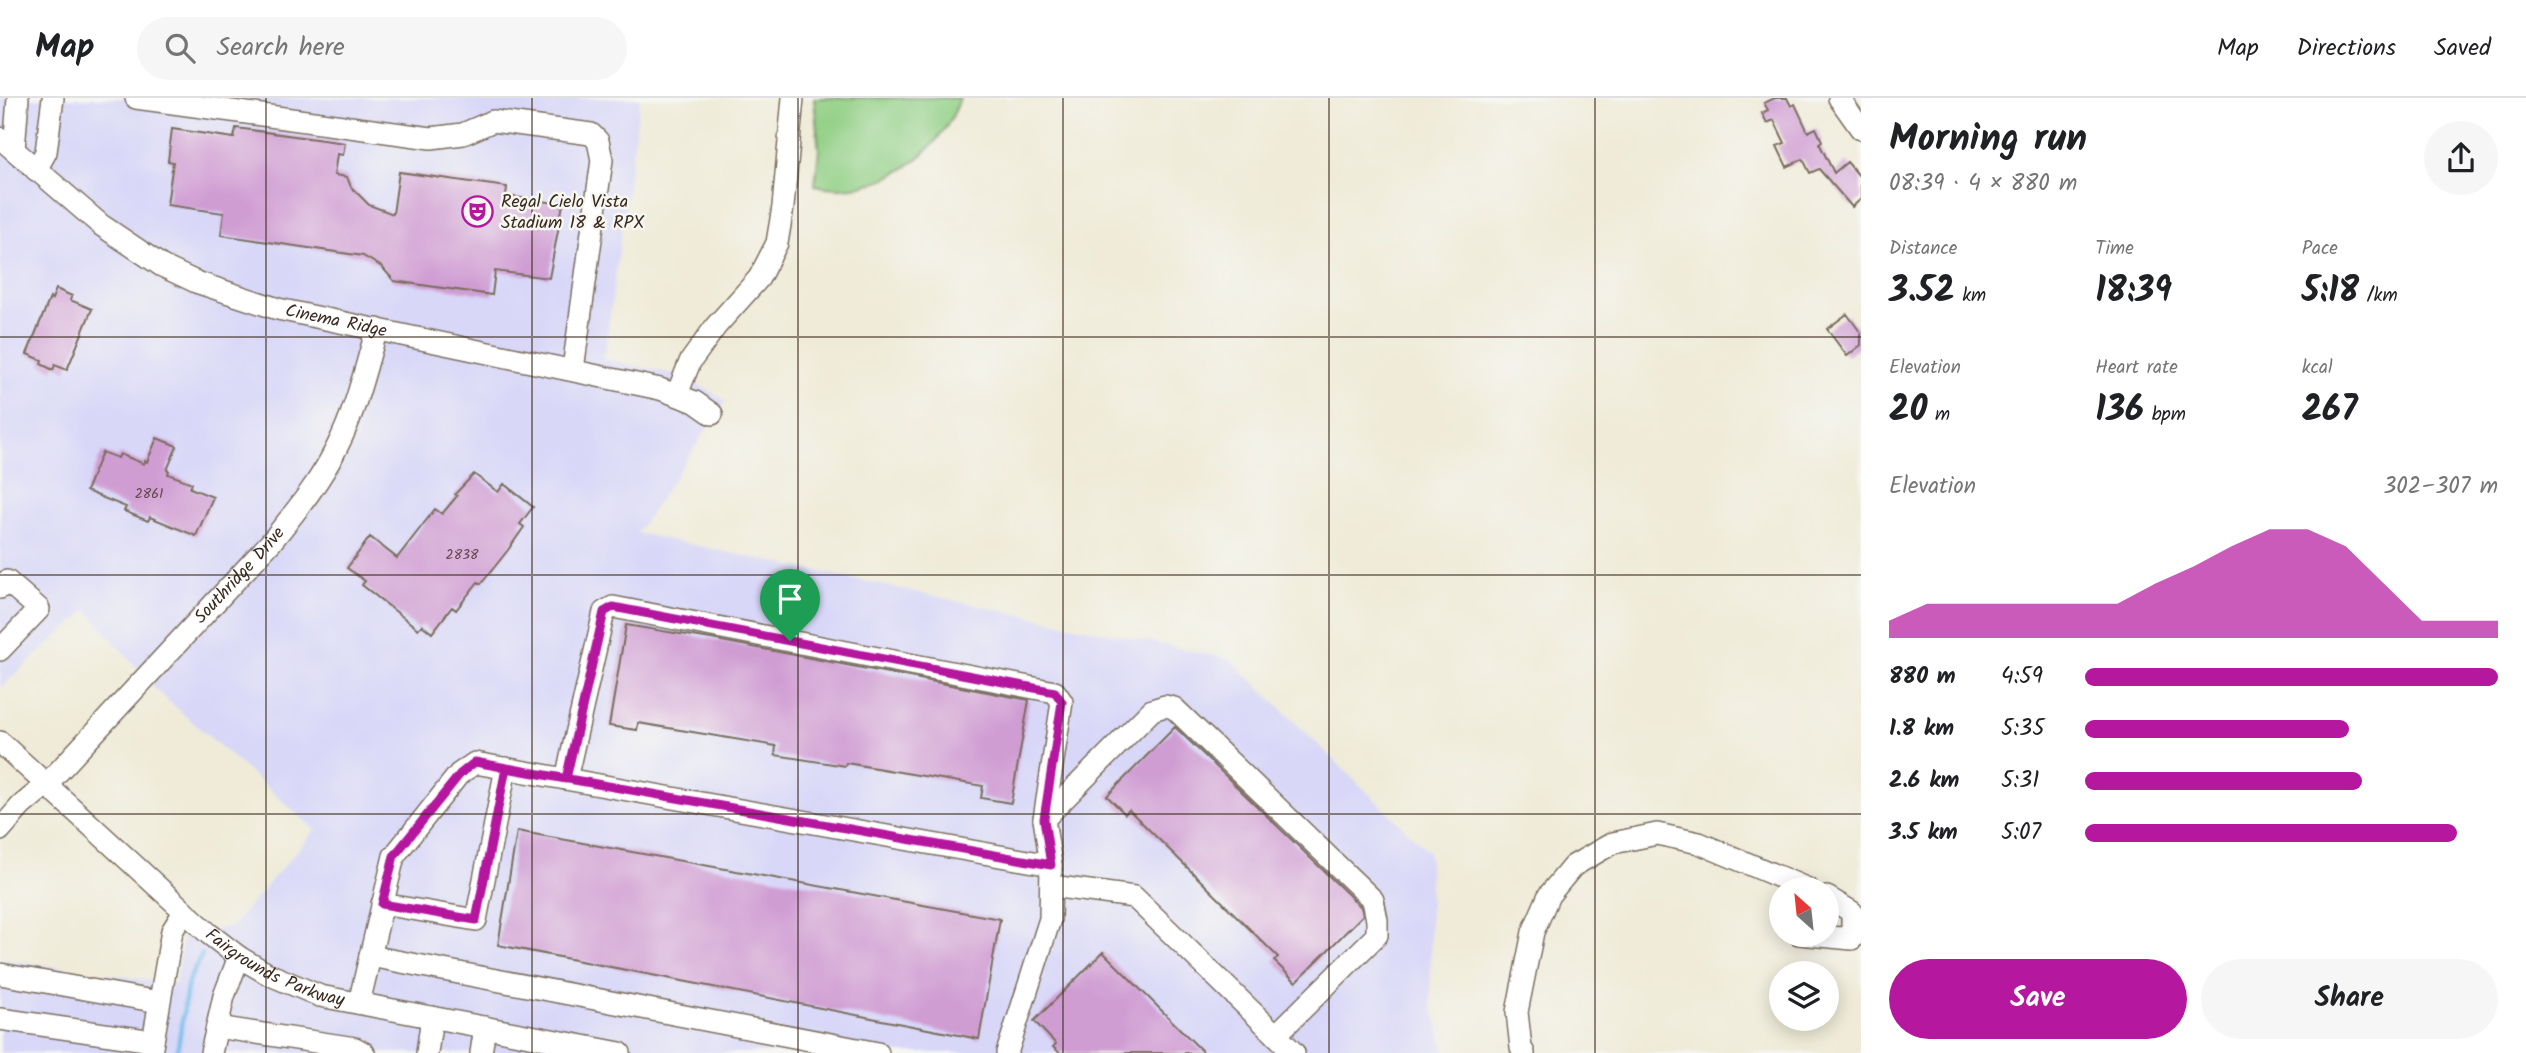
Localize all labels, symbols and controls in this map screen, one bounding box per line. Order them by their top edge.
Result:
search box [137,17,627,80]
text: Map [35,22,95,75]
text: Search here [217,27,345,69]
icon: search [161,29,199,67]
text: Map [2217,29,2259,68]
text: Directions [2297,29,2396,68]
text: Saved [2434,29,2491,68]
text: Morning run [1889,110,2087,170]
button: share [2424,121,2498,195]
text: 08:39 · 4 × 880 m [1889,166,2077,202]
place label: Regal Cielo Vista Stadium 18 & RPX [501,188,645,238]
theatre icon: Regal Cielo Vista Stadium 18 & RPX [461,195,495,229]
text: Distance [1889,234,1957,264]
text: Time [2095,234,2134,264]
text: Pace [2302,234,2338,264]
text: 3.52 [1889,264,1955,320]
text: 18:39 [2095,264,2172,320]
text: 5:18 [2302,264,2359,320]
text: km [1955,281,1986,311]
text: /km [2359,281,2398,311]
street label: Cinema Ridge [283,296,390,346]
text: Elevation [1889,353,1961,383]
text: Heart rate [2095,353,2178,383]
text: kcal [2302,353,2333,383]
text: 20 [1889,383,1927,439]
text: 136 [2095,383,2144,439]
text: 267 [2302,383,2358,439]
text: m [1927,400,1950,430]
text: bpm [2144,400,2186,430]
text: Elevation [1889,469,1976,505]
text: 302–307 m [2383,469,2498,505]
house number: 2861 [135,483,163,505]
street label: Southridge Drive [187,520,293,631]
house number: 2838 [446,544,479,566]
pin [760,569,820,641]
icon: arrive [771,580,809,618]
text: 880 m [1889,659,1956,695]
text: 4:59 [2001,659,2043,695]
text: 1.8 km [1889,711,1954,747]
text: 5:35 [2001,711,2045,747]
text: 2.6 km [1889,763,1959,799]
text: 5:31 [2001,763,2039,799]
text: 3.5 km [1889,815,1958,851]
text: 5:07 [2001,815,2041,851]
north arrow [1769,877,1839,947]
map controls [1769,877,1839,1031]
street label: Fairgrounds Parkway [199,921,347,1015]
button: Save [1889,959,2187,1039]
button: Share [2201,959,2498,1039]
button: layers [1769,961,1839,1031]

